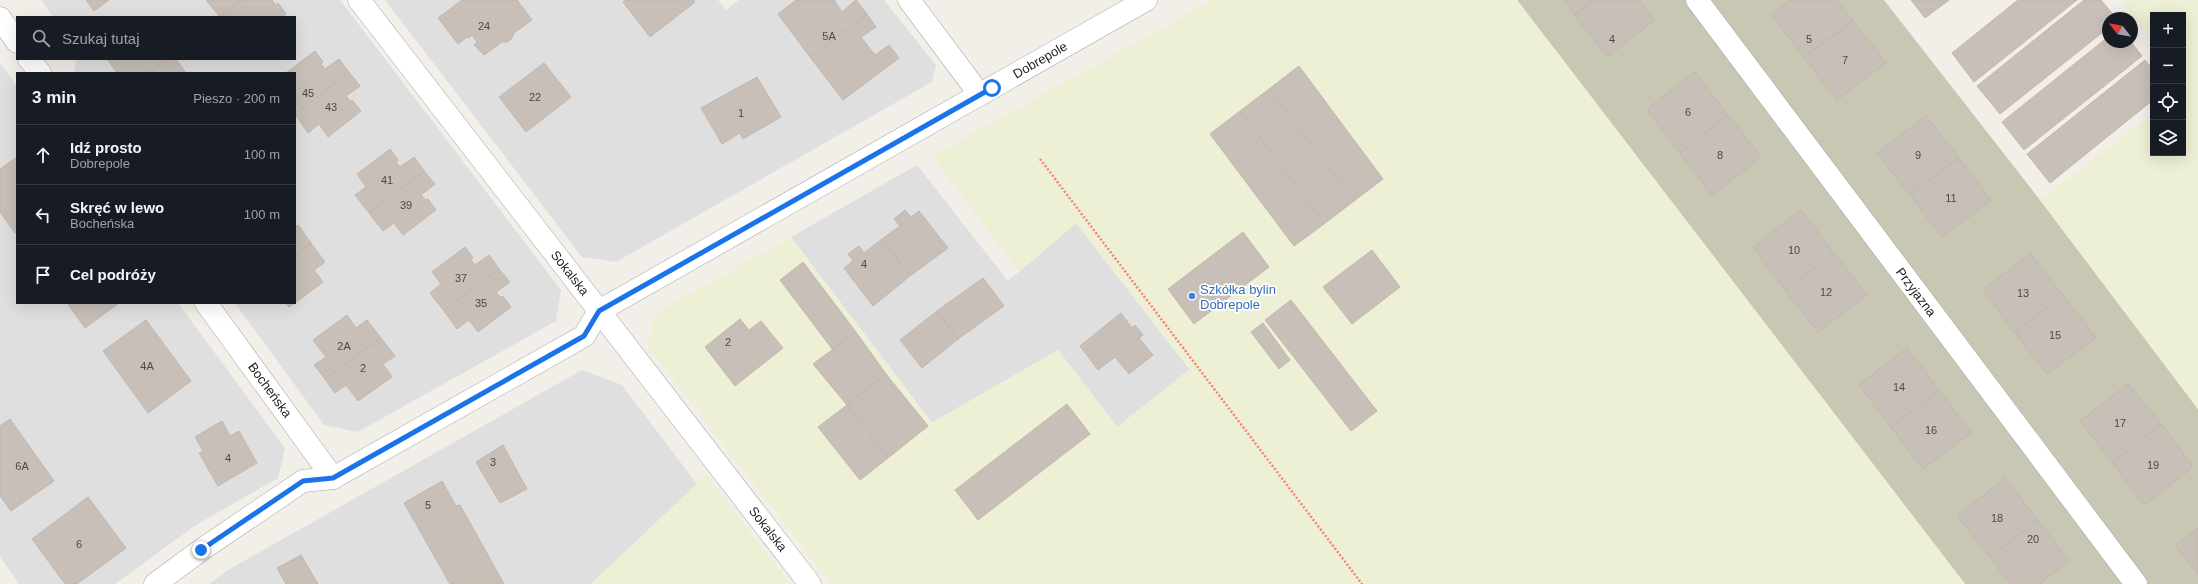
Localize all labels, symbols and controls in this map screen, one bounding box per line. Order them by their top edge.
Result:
north arrow [2102,12,2138,48]
map controls [2150,12,2186,156]
button: + [2150,12,2186,48]
search box [16,16,296,60]
house number: 24 [478,20,490,32]
icon: search [30,27,52,49]
text: Szukaj tutaj [62,30,140,47]
house number: 5A [822,30,836,42]
house number: 4 [1609,33,1615,45]
house number: 5 [1806,33,1812,45]
street label: Dobrepole [1010,39,1070,81]
button: − [2150,48,2186,84]
house number: 7 [1842,54,1848,66]
route start [983,79,1001,97]
button: locate [2150,84,2186,120]
house number: 45 [302,87,314,99]
text: 3 min [32,88,76,107]
text: Pieszo · 200 m [193,91,280,106]
house number: 22 [529,91,541,103]
house number: 43 [325,101,337,113]
house number: 6 [1685,106,1691,118]
house number: 1 [738,107,744,119]
button: layers [2150,120,2186,156]
text: Idź prosto [70,139,142,156]
icon: ahead [32,144,54,166]
text: 100 m [244,147,280,162]
house number: 8 [1717,149,1723,161]
house number: 9 [1915,149,1921,161]
text: Dobrepole [70,156,130,171]
house number: 41 [381,174,393,186]
house number: 11 [1945,192,1957,204]
text: Skręć w lewo [70,199,164,216]
house number: 39 [400,199,412,211]
icon: left [32,204,54,226]
text: 100 m [244,207,280,222]
text: Bocheńska [70,216,134,231]
house number: 10 [1788,244,1800,256]
street label: Sokalska [548,248,593,299]
house number: 4 [861,258,867,270]
icon: arrive [32,264,54,286]
street label: Przyjazna [1893,265,1940,320]
text: Cel podróży [70,266,156,283]
house number: 37 [455,272,467,284]
place label: Szkółka bylin Dobrepole [1200,282,1276,312]
house number: 12 [1820,286,1832,298]
house number: 13 [2017,287,2029,299]
marker: Szkółka bylin Dobrepole [1187,291,1197,301]
house number: 35 [475,297,487,309]
house number: 15 [2049,329,2061,341]
house number: 2 [725,336,731,348]
house number: 2A [337,340,351,352]
house number: 4A [140,360,154,372]
street label: Bocheńska [245,360,295,421]
house number: 2 [360,362,366,374]
house number: 14 [1893,381,1905,393]
house number: 17 [2114,417,2126,429]
house number: 16 [1925,424,1937,436]
house number: 4 [225,452,231,464]
house number: 3 [490,456,496,468]
house number: 19 [2147,459,2159,471]
house number: 6A [15,460,29,472]
house number: 5 [425,499,431,511]
street label: Sokalska [746,504,791,555]
house number: 18 [1991,512,2003,524]
house number: 20 [2027,533,2039,545]
house number: 6 [76,538,82,550]
route end [192,541,210,559]

